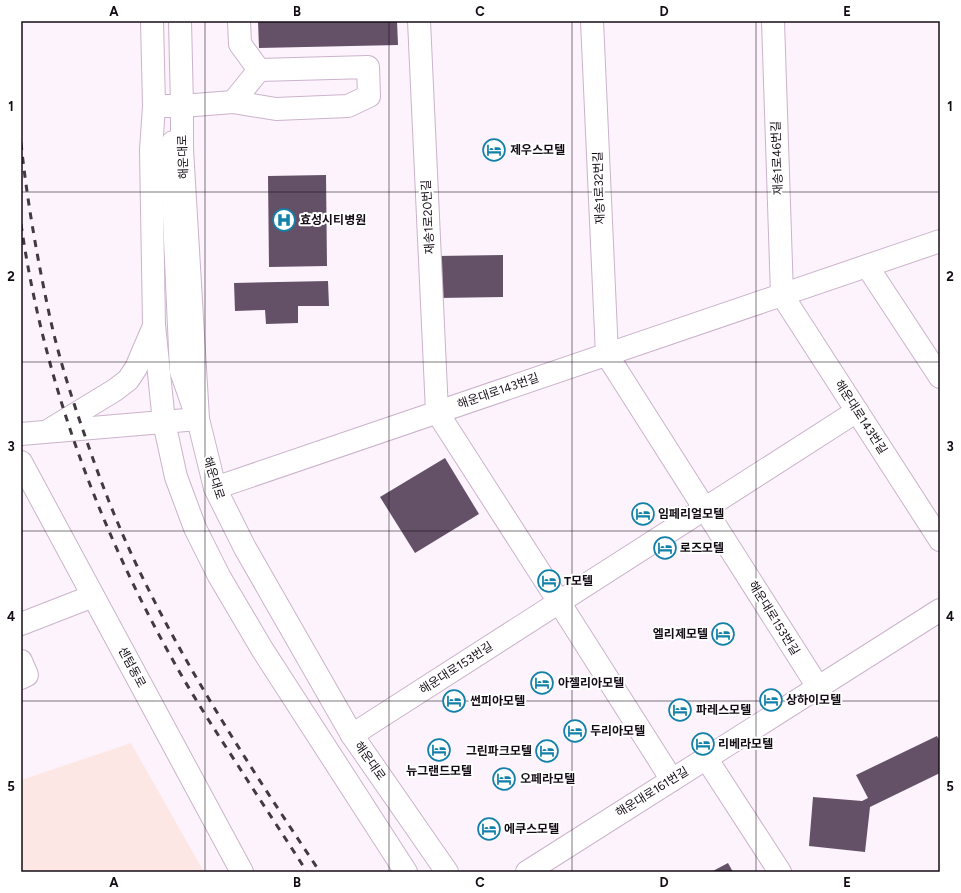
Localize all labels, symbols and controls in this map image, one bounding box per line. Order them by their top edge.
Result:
text: A [109,4,119,19]
text: B [293,4,301,19]
text: C [475,4,485,19]
text: D [659,4,669,19]
text: E [843,4,851,19]
text: 1 [8,99,14,114]
text: 1 [947,99,953,114]
street label: 재송1로46번길 [769,121,785,195]
street label: 해운대로 [175,135,191,179]
hotel icon: 제우스모텔 [481,137,507,163]
place label: 제우스모텔 [510,143,565,157]
street label: 재송1로32번길 [591,151,607,225]
street label: 재송1로20번길 [419,179,437,255]
hospital icon: 효성시티병원 [271,207,297,233]
place label: 효성시티병원 [300,213,366,227]
text: 2 [7,269,15,284]
text: 2 [946,269,954,284]
street label: 해운대로143번길 [455,371,541,411]
street label: 해운대로143번길 [832,377,890,457]
text: 3 [7,439,15,454]
text: 3 [946,439,954,454]
street label: 해운대로 [201,455,227,501]
hotel icon: 임페리얼모텔 [630,501,656,527]
place label: 임페리얼모텔 [658,507,724,521]
hotel icon: 로즈모텔 [652,535,678,561]
place label: 로즈모텔 [680,541,724,555]
hotel icon: T모텔 [536,568,562,594]
place label: T모텔 [564,574,593,588]
street label: 해운대로153번길 [746,578,802,658]
text: 4 [7,609,15,624]
text: 4 [946,609,954,624]
hotel icon: 엘리제모텔 [710,621,736,647]
place label: 엘리제모텔 [653,627,708,641]
street label: 해운대로153번길 [417,639,495,697]
street label: 센텀동로 [115,644,149,690]
hotel icon: 아젤리아모텔 [529,670,555,696]
place label: 아젤리아모텔 [558,676,624,690]
hotel icon: 상하이모텔 [758,687,784,713]
hotel icon: 썬피아모텔 [441,688,467,714]
place label: 상하이모텔 [786,693,841,707]
place label: 썬피아모텔 [470,694,525,708]
hotel icon: 파레스모텔 [667,697,693,723]
place label: 파레스모텔 [696,703,751,717]
hotel icon: 두리아모텔 [562,718,588,744]
place label: 두리아모텔 [590,724,645,738]
hotel icon: 리베라모텔 [690,731,716,757]
hotel icon: 뉴그랜드모텔 [426,737,452,763]
place label: 리베라모텔 [718,737,773,751]
hotel icon: 그린파크모텔 [534,738,560,764]
street label: 해운대로 [352,739,388,783]
place label: 그린파크모텔 [466,744,532,758]
place label: 뉴그랜드모텔 [406,764,472,778]
street label: 해운대로161번길 [613,764,691,820]
hotel icon: 오페라모텔 [491,766,517,792]
place label: 오페라모텔 [520,772,575,786]
text: 5 [7,779,15,794]
text: 5 [946,779,954,794]
hotel icon: 에쿠스모텔 [476,816,502,842]
place label: 에쿠스모텔 [504,822,559,836]
text: A [109,875,119,890]
text: B [293,875,301,890]
text: C [475,875,485,890]
text: D [659,875,669,890]
text: E [843,875,851,890]

